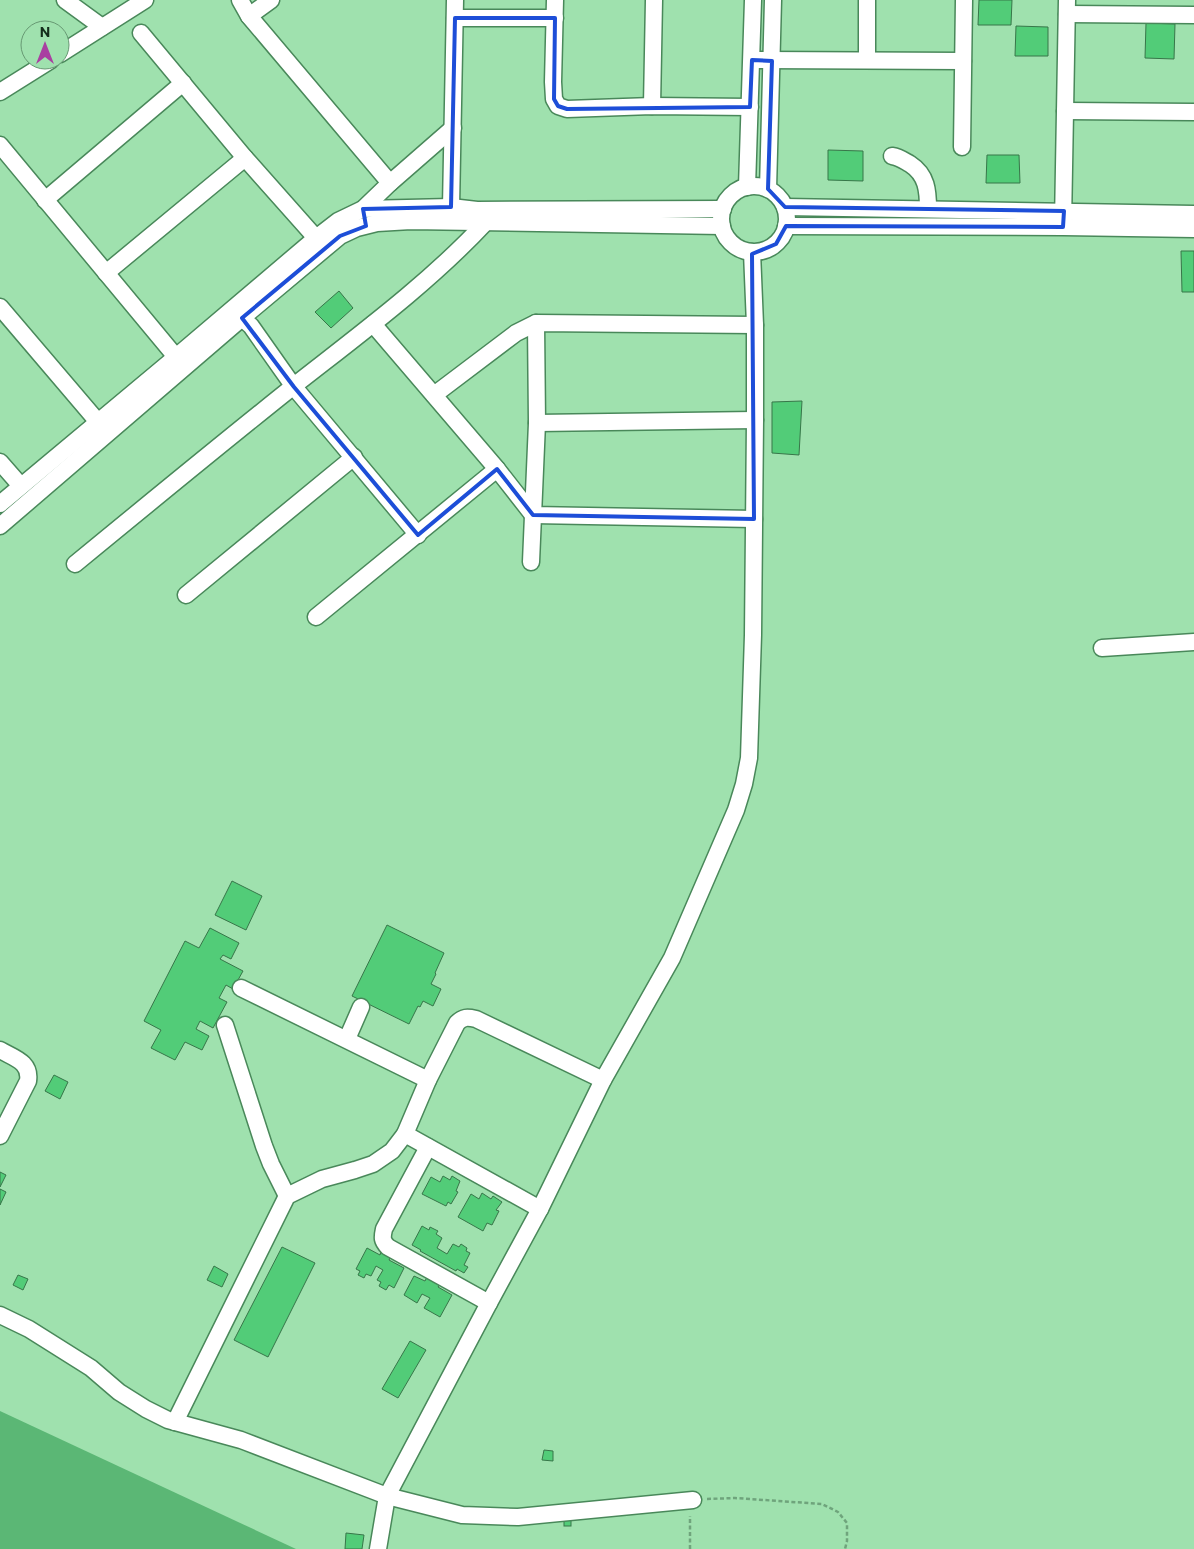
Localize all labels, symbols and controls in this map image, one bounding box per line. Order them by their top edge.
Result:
north arrow [20,20,70,70]
text: N [40,23,50,40]

